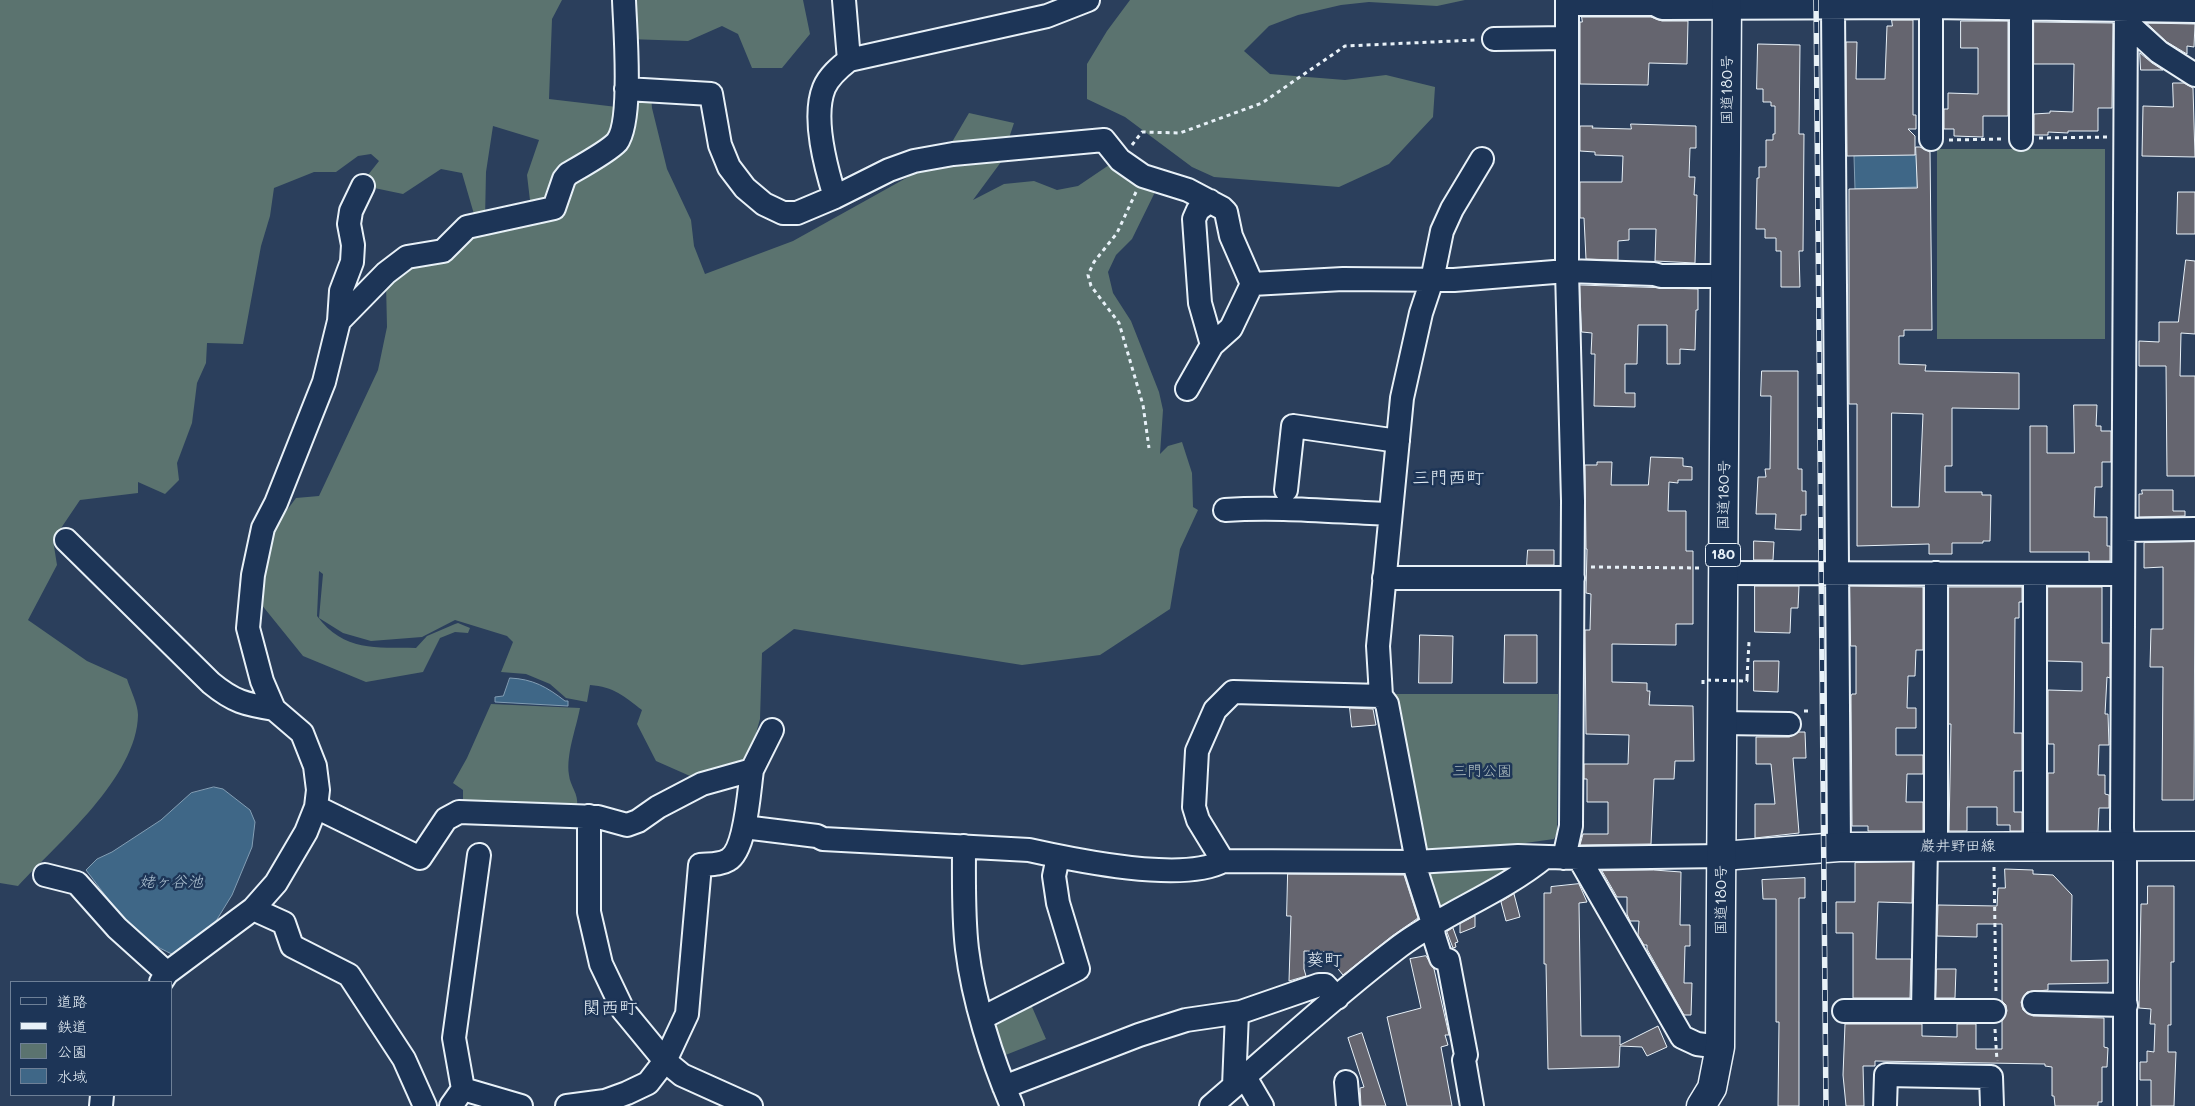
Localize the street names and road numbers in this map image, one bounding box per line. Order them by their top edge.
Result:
street label: 国道180号 [1718,55,1736,125]
street label: 国道180号 [1714,460,1734,530]
road number: 180 [1706,544,1740,566]
street label: 巌井野田線 [1921,837,1995,855]
street label: 国道180号 [1712,865,1730,935]

